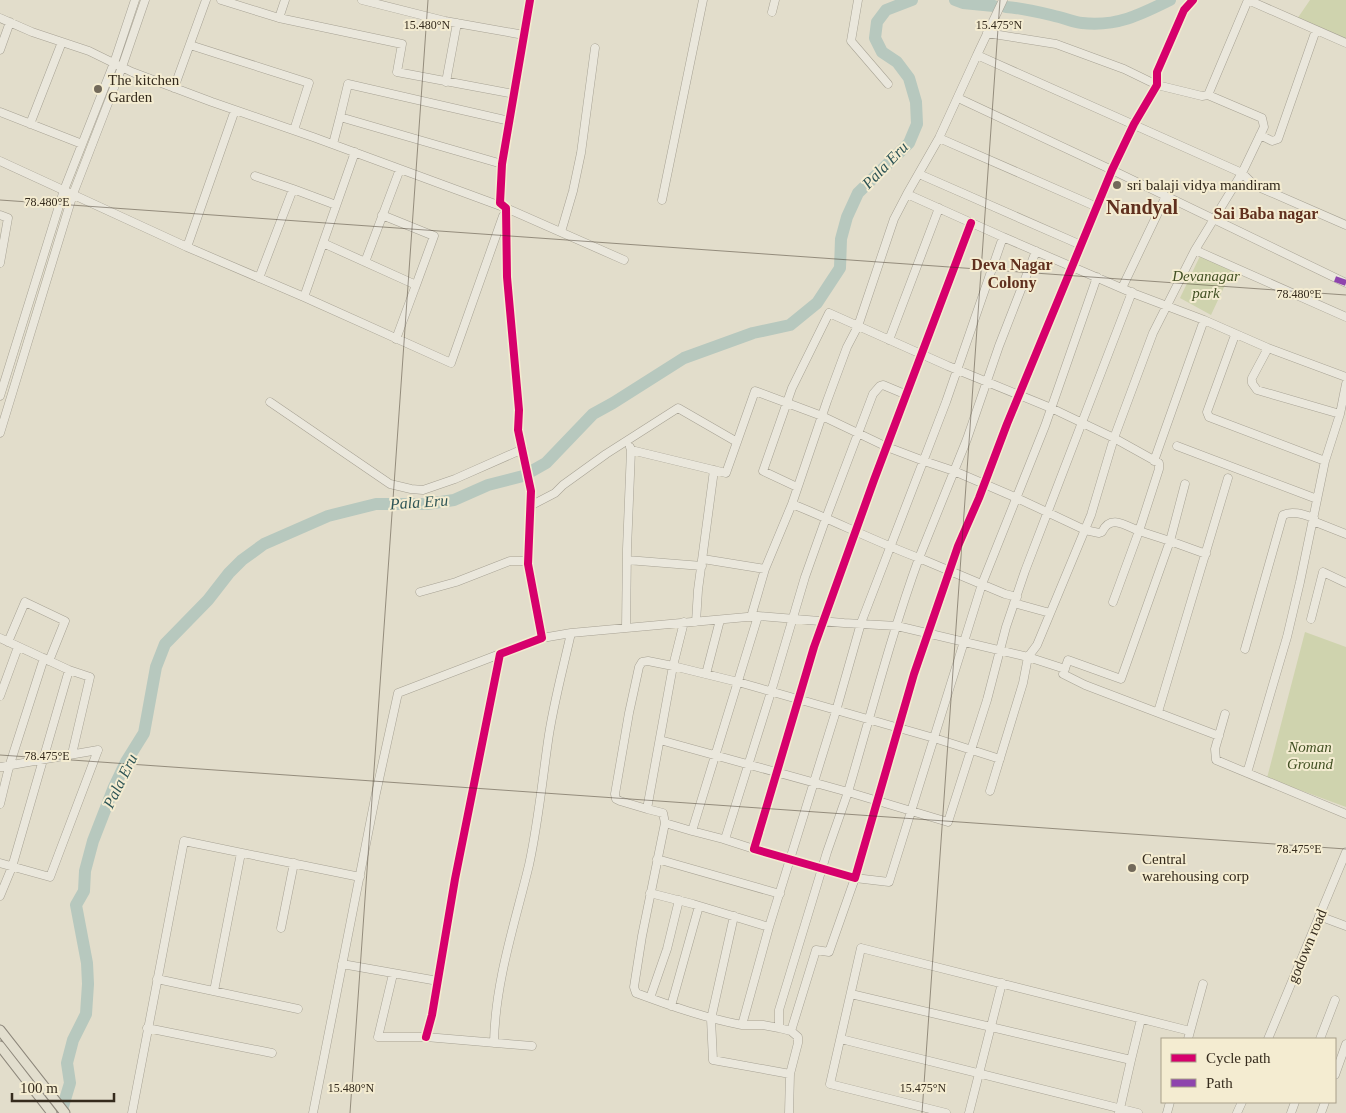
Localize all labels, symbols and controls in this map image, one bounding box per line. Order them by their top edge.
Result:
text: 15.480°N [404,18,451,32]
text: 15.475°N [976,18,1023,32]
place label: The kitchen Garden [108,72,180,105]
marker: The kitchen Garden [92,83,104,95]
water label: Pala Eru [858,138,911,193]
place label: sri balaji vidya mandiram [1127,177,1281,193]
marker: sri balaji vidya mandiram [1111,179,1123,191]
text: 78.480°E [24,195,70,209]
district label: Nandyal [1106,196,1179,219]
district label: Sai Baba nagar [1214,205,1318,223]
district label: Deva Nagar Colony [971,256,1053,292]
park label: Devanagar park [1171,268,1240,301]
text: 78.480°E [1276,287,1322,301]
water label: Pala Eru [388,491,449,513]
park label: Noman Ground [1287,739,1334,772]
text: 78.475°E [24,749,70,763]
water label: Pala Eru [99,751,140,812]
text: 78.475°E [1276,842,1322,856]
place label: Central warehousing corp [1142,851,1249,884]
marker: Central warehousing corp [1126,862,1138,874]
street label: godown road [1284,906,1330,985]
legend [1161,1038,1336,1103]
text: Cycle path [1206,1050,1271,1066]
scale bar [12,1070,115,1102]
text: Path [1206,1075,1233,1091]
text: 100 m [20,1080,58,1096]
text: 15.480°N [328,1081,375,1095]
text: 15.475°N [900,1081,947,1095]

